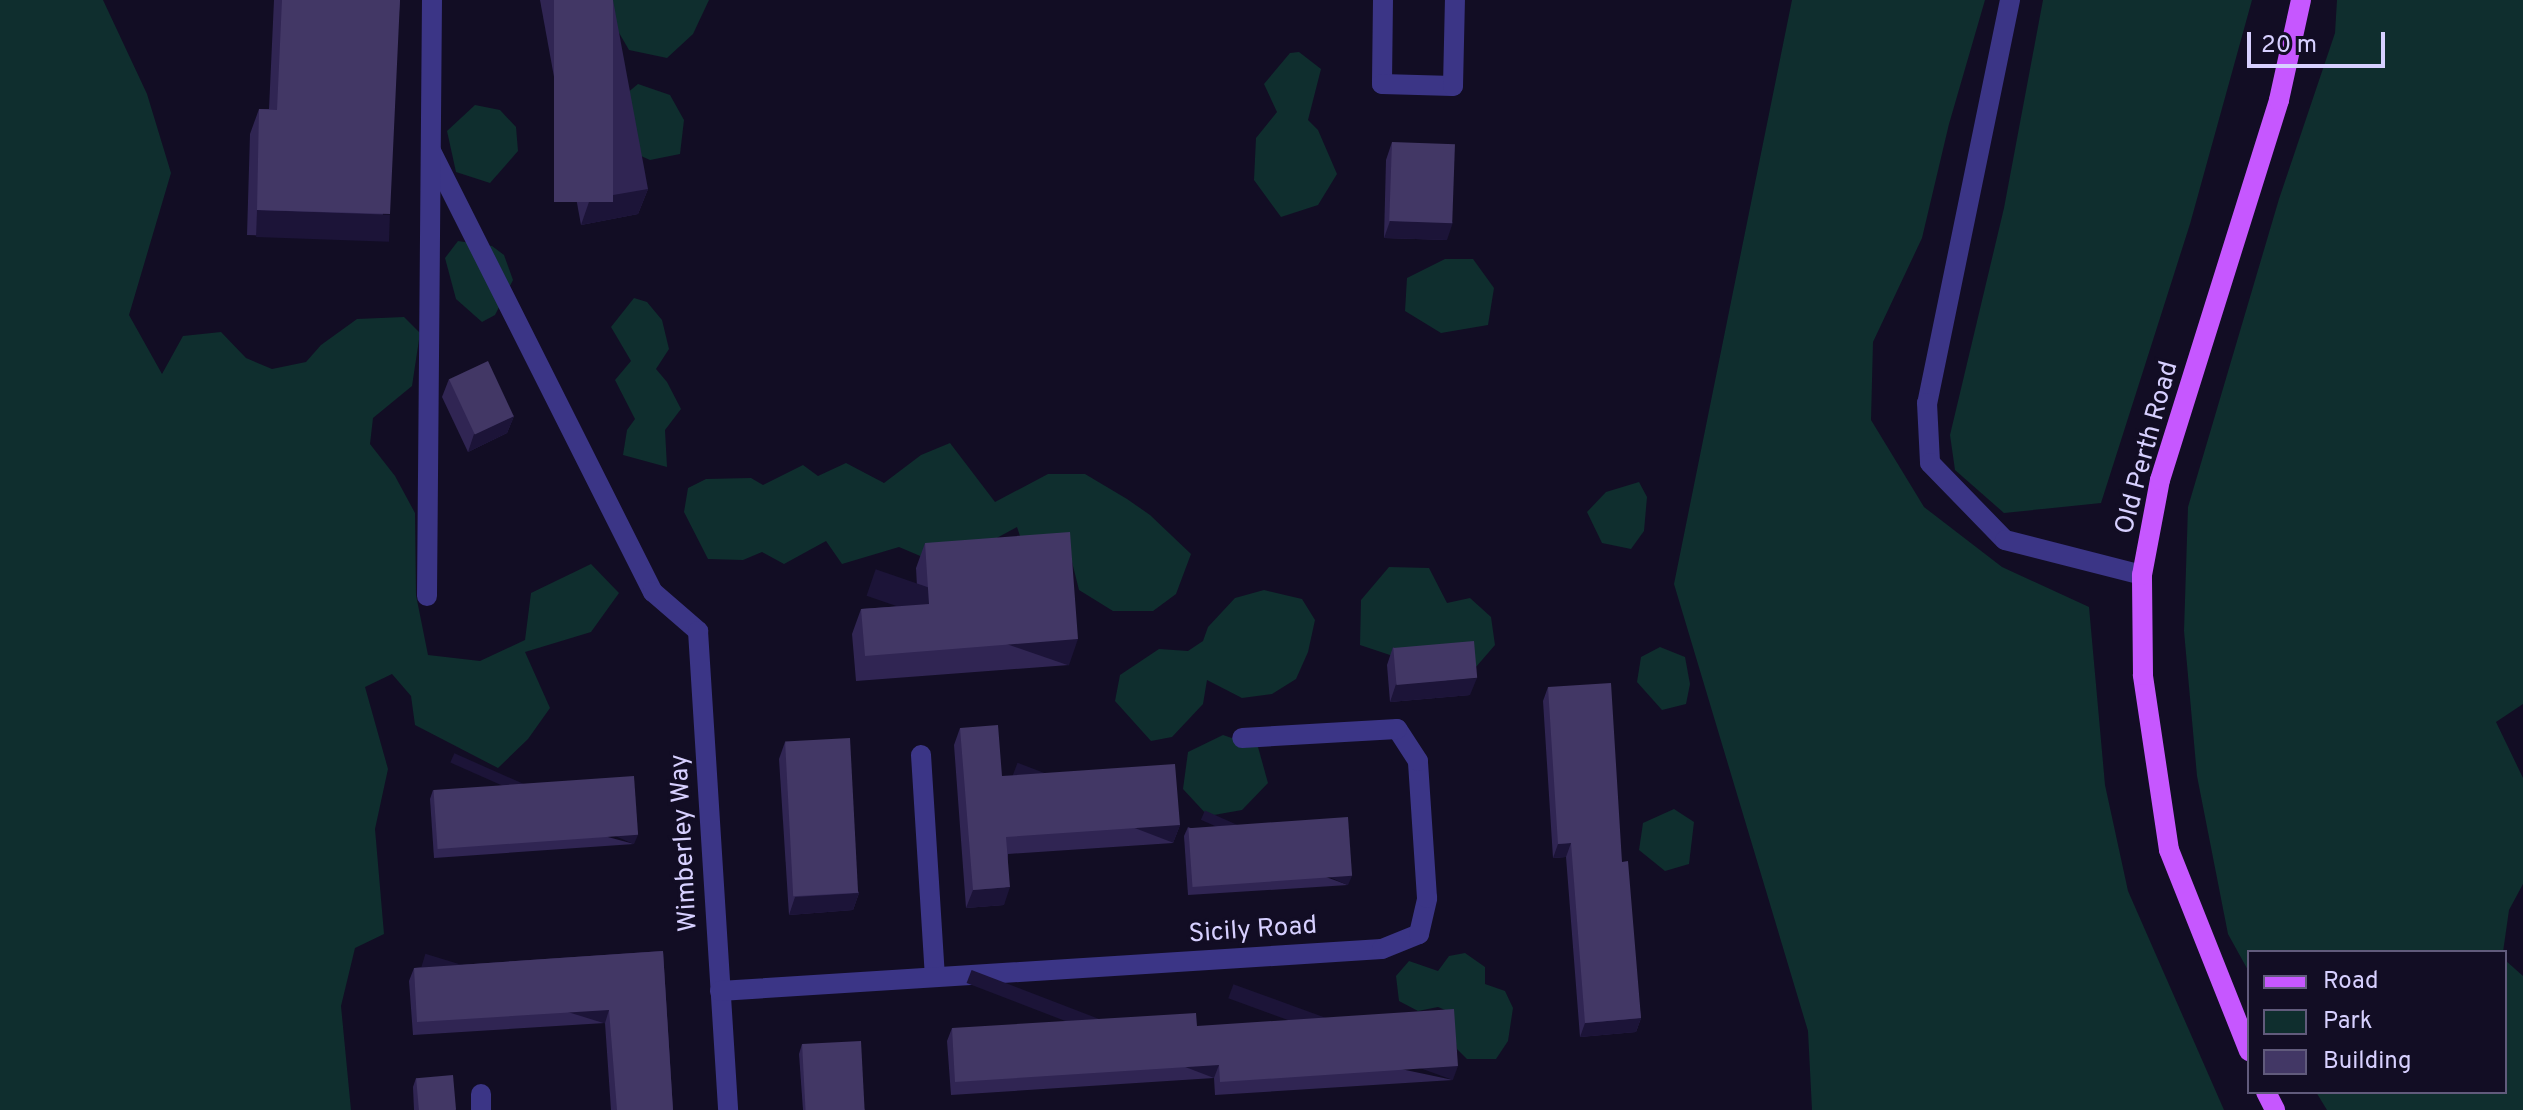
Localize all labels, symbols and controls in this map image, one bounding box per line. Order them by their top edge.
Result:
scale bar [2251,16,2389,66]
text: 20 m [2261,31,2317,61]
street label: Old Perth Road [2110,358,2186,538]
street label: Wimberley Way [665,753,705,933]
street label: Sicily Road [1188,911,1318,951]
legend [2247,950,2507,1094]
text: Road [2323,967,2379,997]
text: Park [2323,1007,2373,1037]
text: Building [2323,1047,2412,1077]

